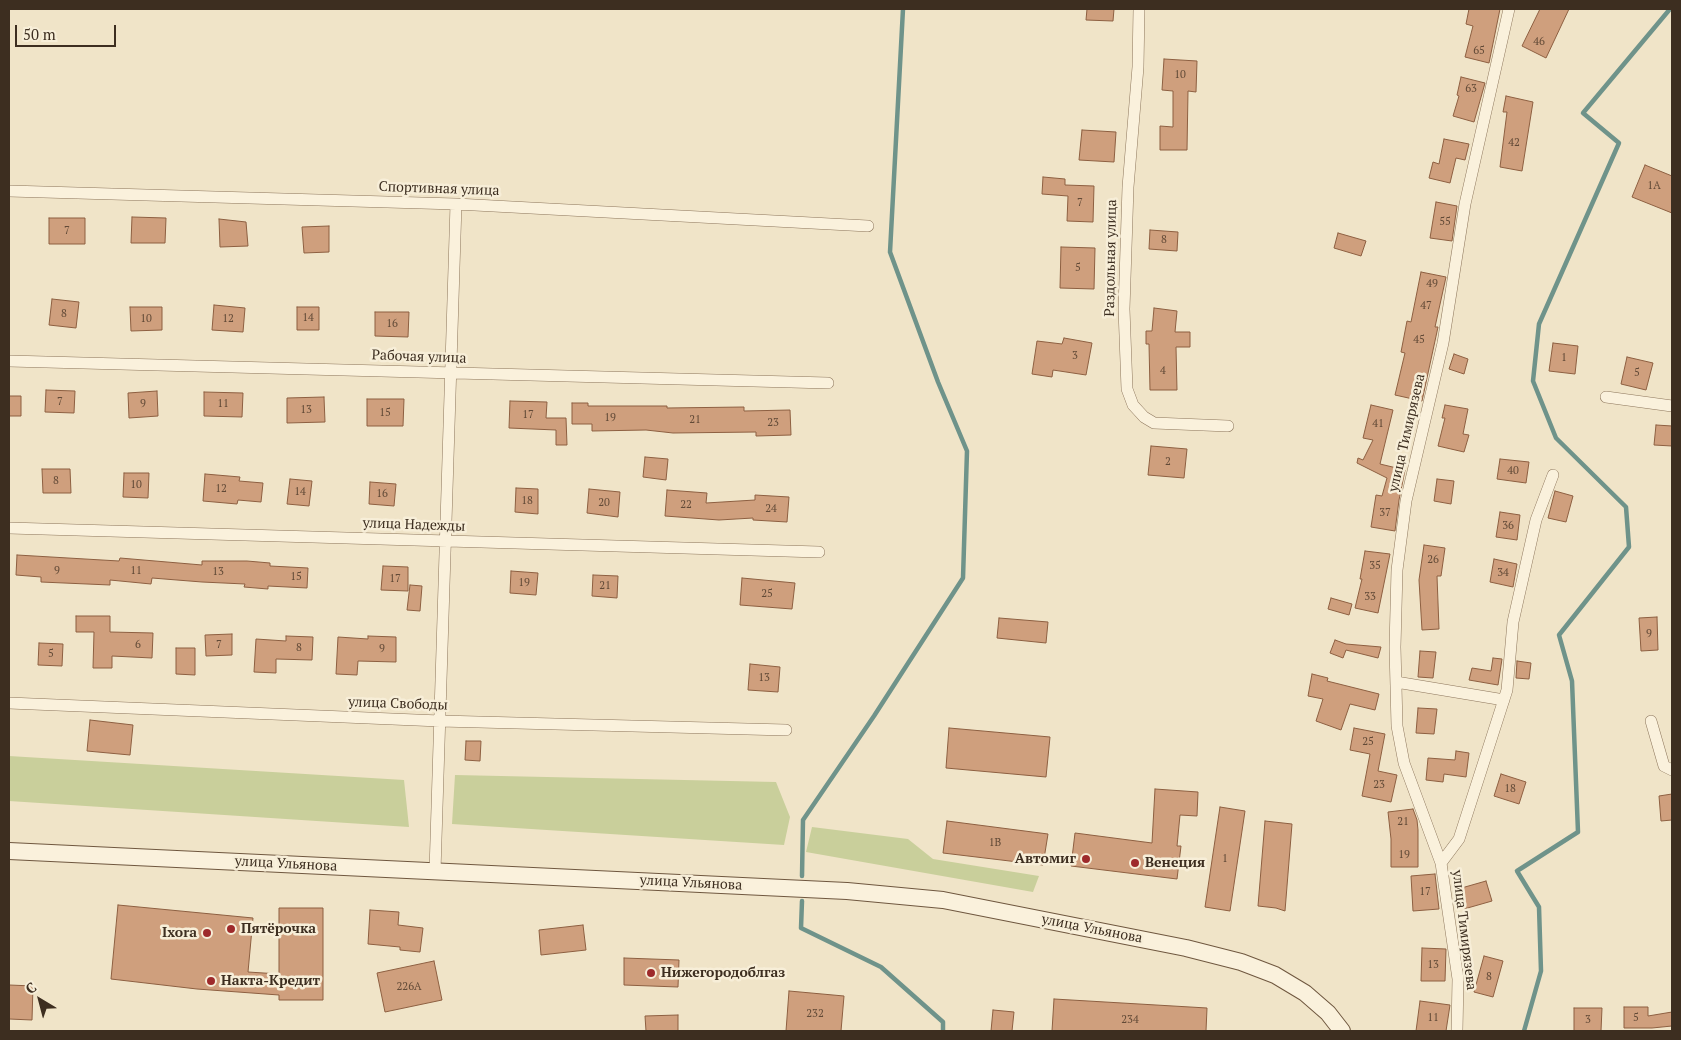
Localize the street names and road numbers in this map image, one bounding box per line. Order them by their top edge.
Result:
street label: Спортивная улица [378,178,500,200]
street label: Раздольная улица [1102,199,1120,317]
street label: Рабочая улица [371,347,467,367]
street label: улица Тимирязева [1385,372,1429,494]
street label: улица Надежды [362,515,466,535]
street label: улица Свободы [348,694,448,714]
street label: улица Ульянова [234,853,338,875]
street label: улица Тимирязева [1448,869,1480,991]
street label: улица Ульянова [639,872,743,894]
street label: улица Ульянова [1040,911,1144,947]

